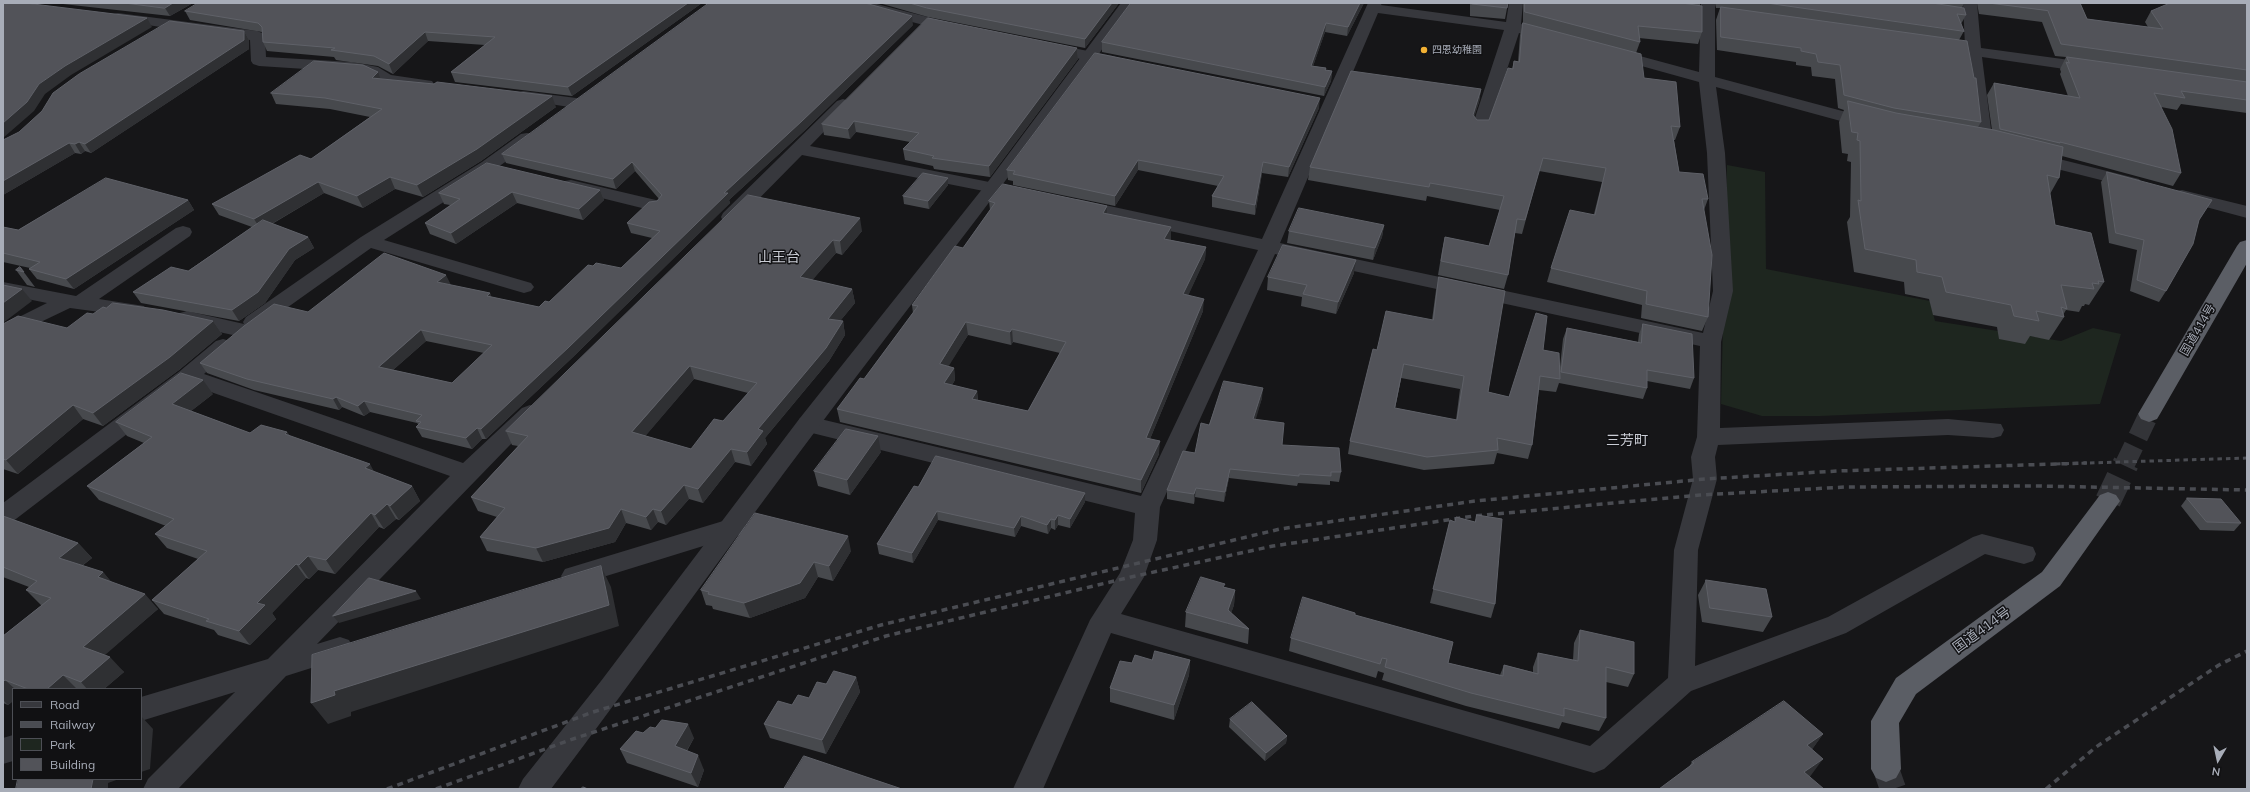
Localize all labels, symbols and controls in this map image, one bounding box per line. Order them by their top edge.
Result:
place label: 四恩幼稚園 [1432,44,1482,56]
marker: 四恩幼稚園 [1419,45,1429,55]
district label: 山王台 [758,250,800,266]
street label: 国道414号 [2177,301,2219,359]
district label: 三芳町 [1606,433,1648,449]
street label: 国道414号 [1950,603,2014,657]
legend [12,688,142,780]
text: Road [50,697,79,712]
text: Railway [50,717,95,732]
text: Park [50,737,75,752]
north arrow [2198,740,2238,780]
text: Building [50,757,95,772]
text: N [2211,764,2221,779]

